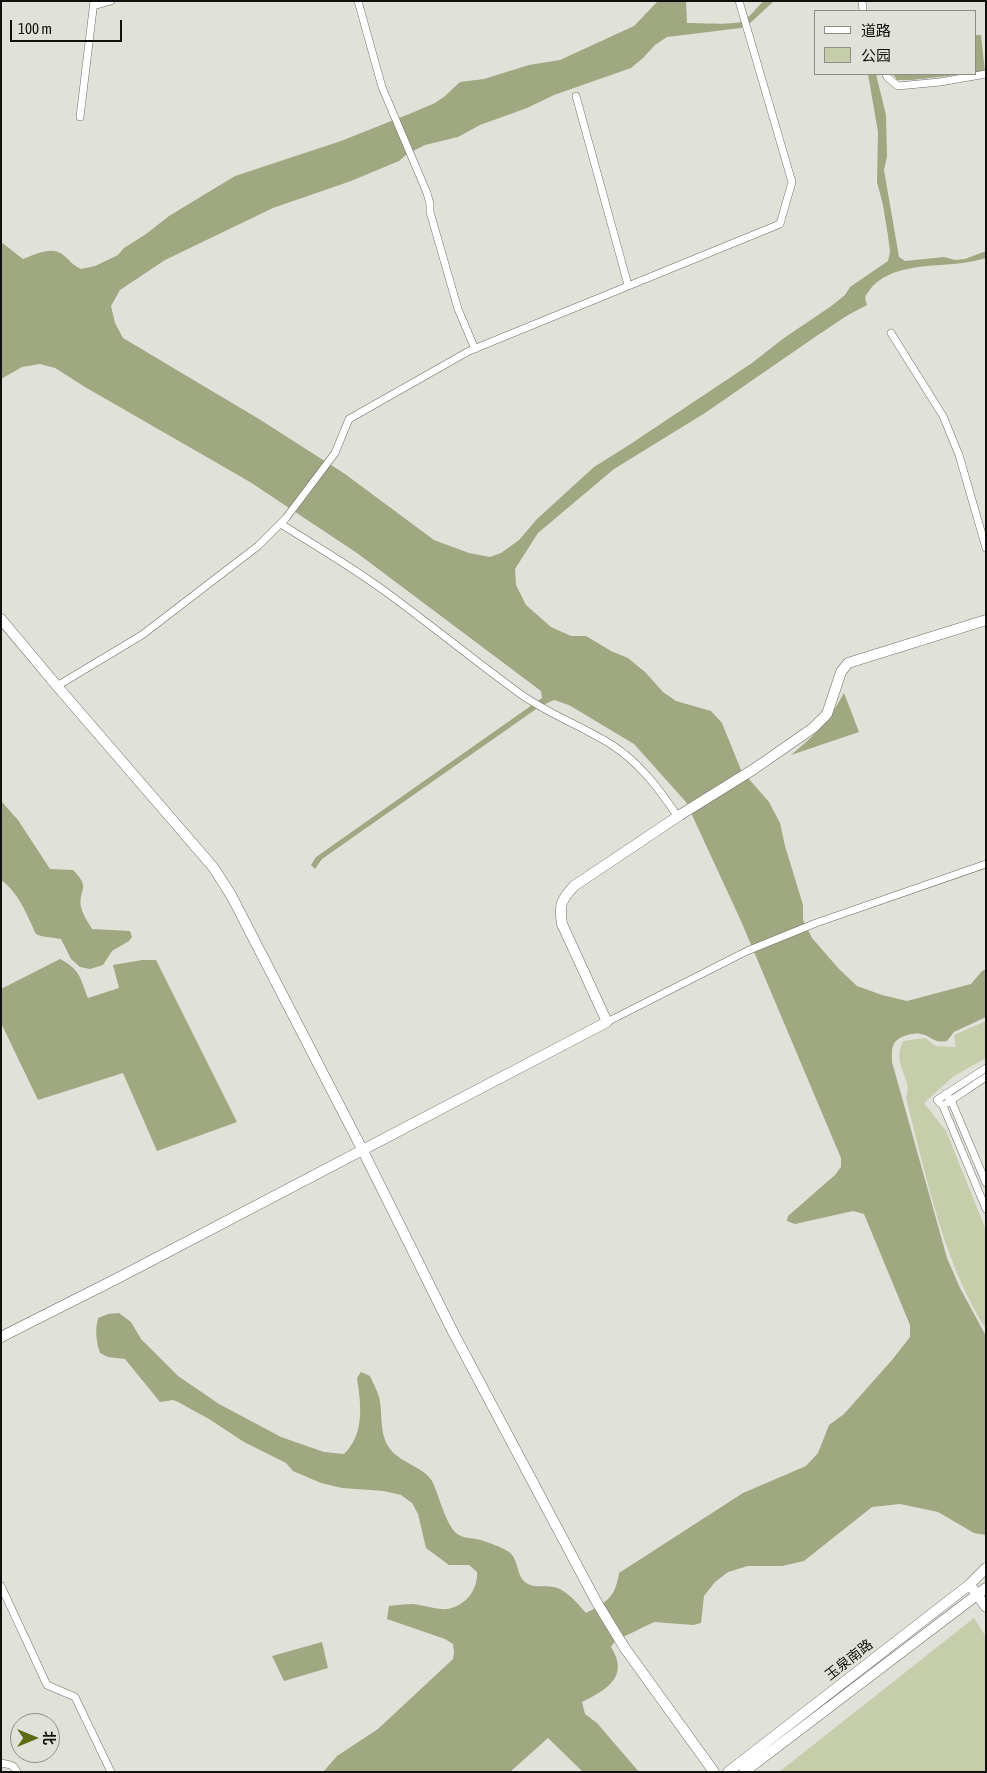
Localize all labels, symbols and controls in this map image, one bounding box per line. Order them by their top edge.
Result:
scale bar [12,10,125,42]
legend [814,10,977,75]
text: 100 m [18,20,52,37]
text: 道路 [861,22,891,39]
text: 公园 [861,47,891,64]
street label: 玉泉南路 [822,1636,876,1684]
north arrow [10,1713,60,1763]
text: 北 [41,1731,57,1745]

